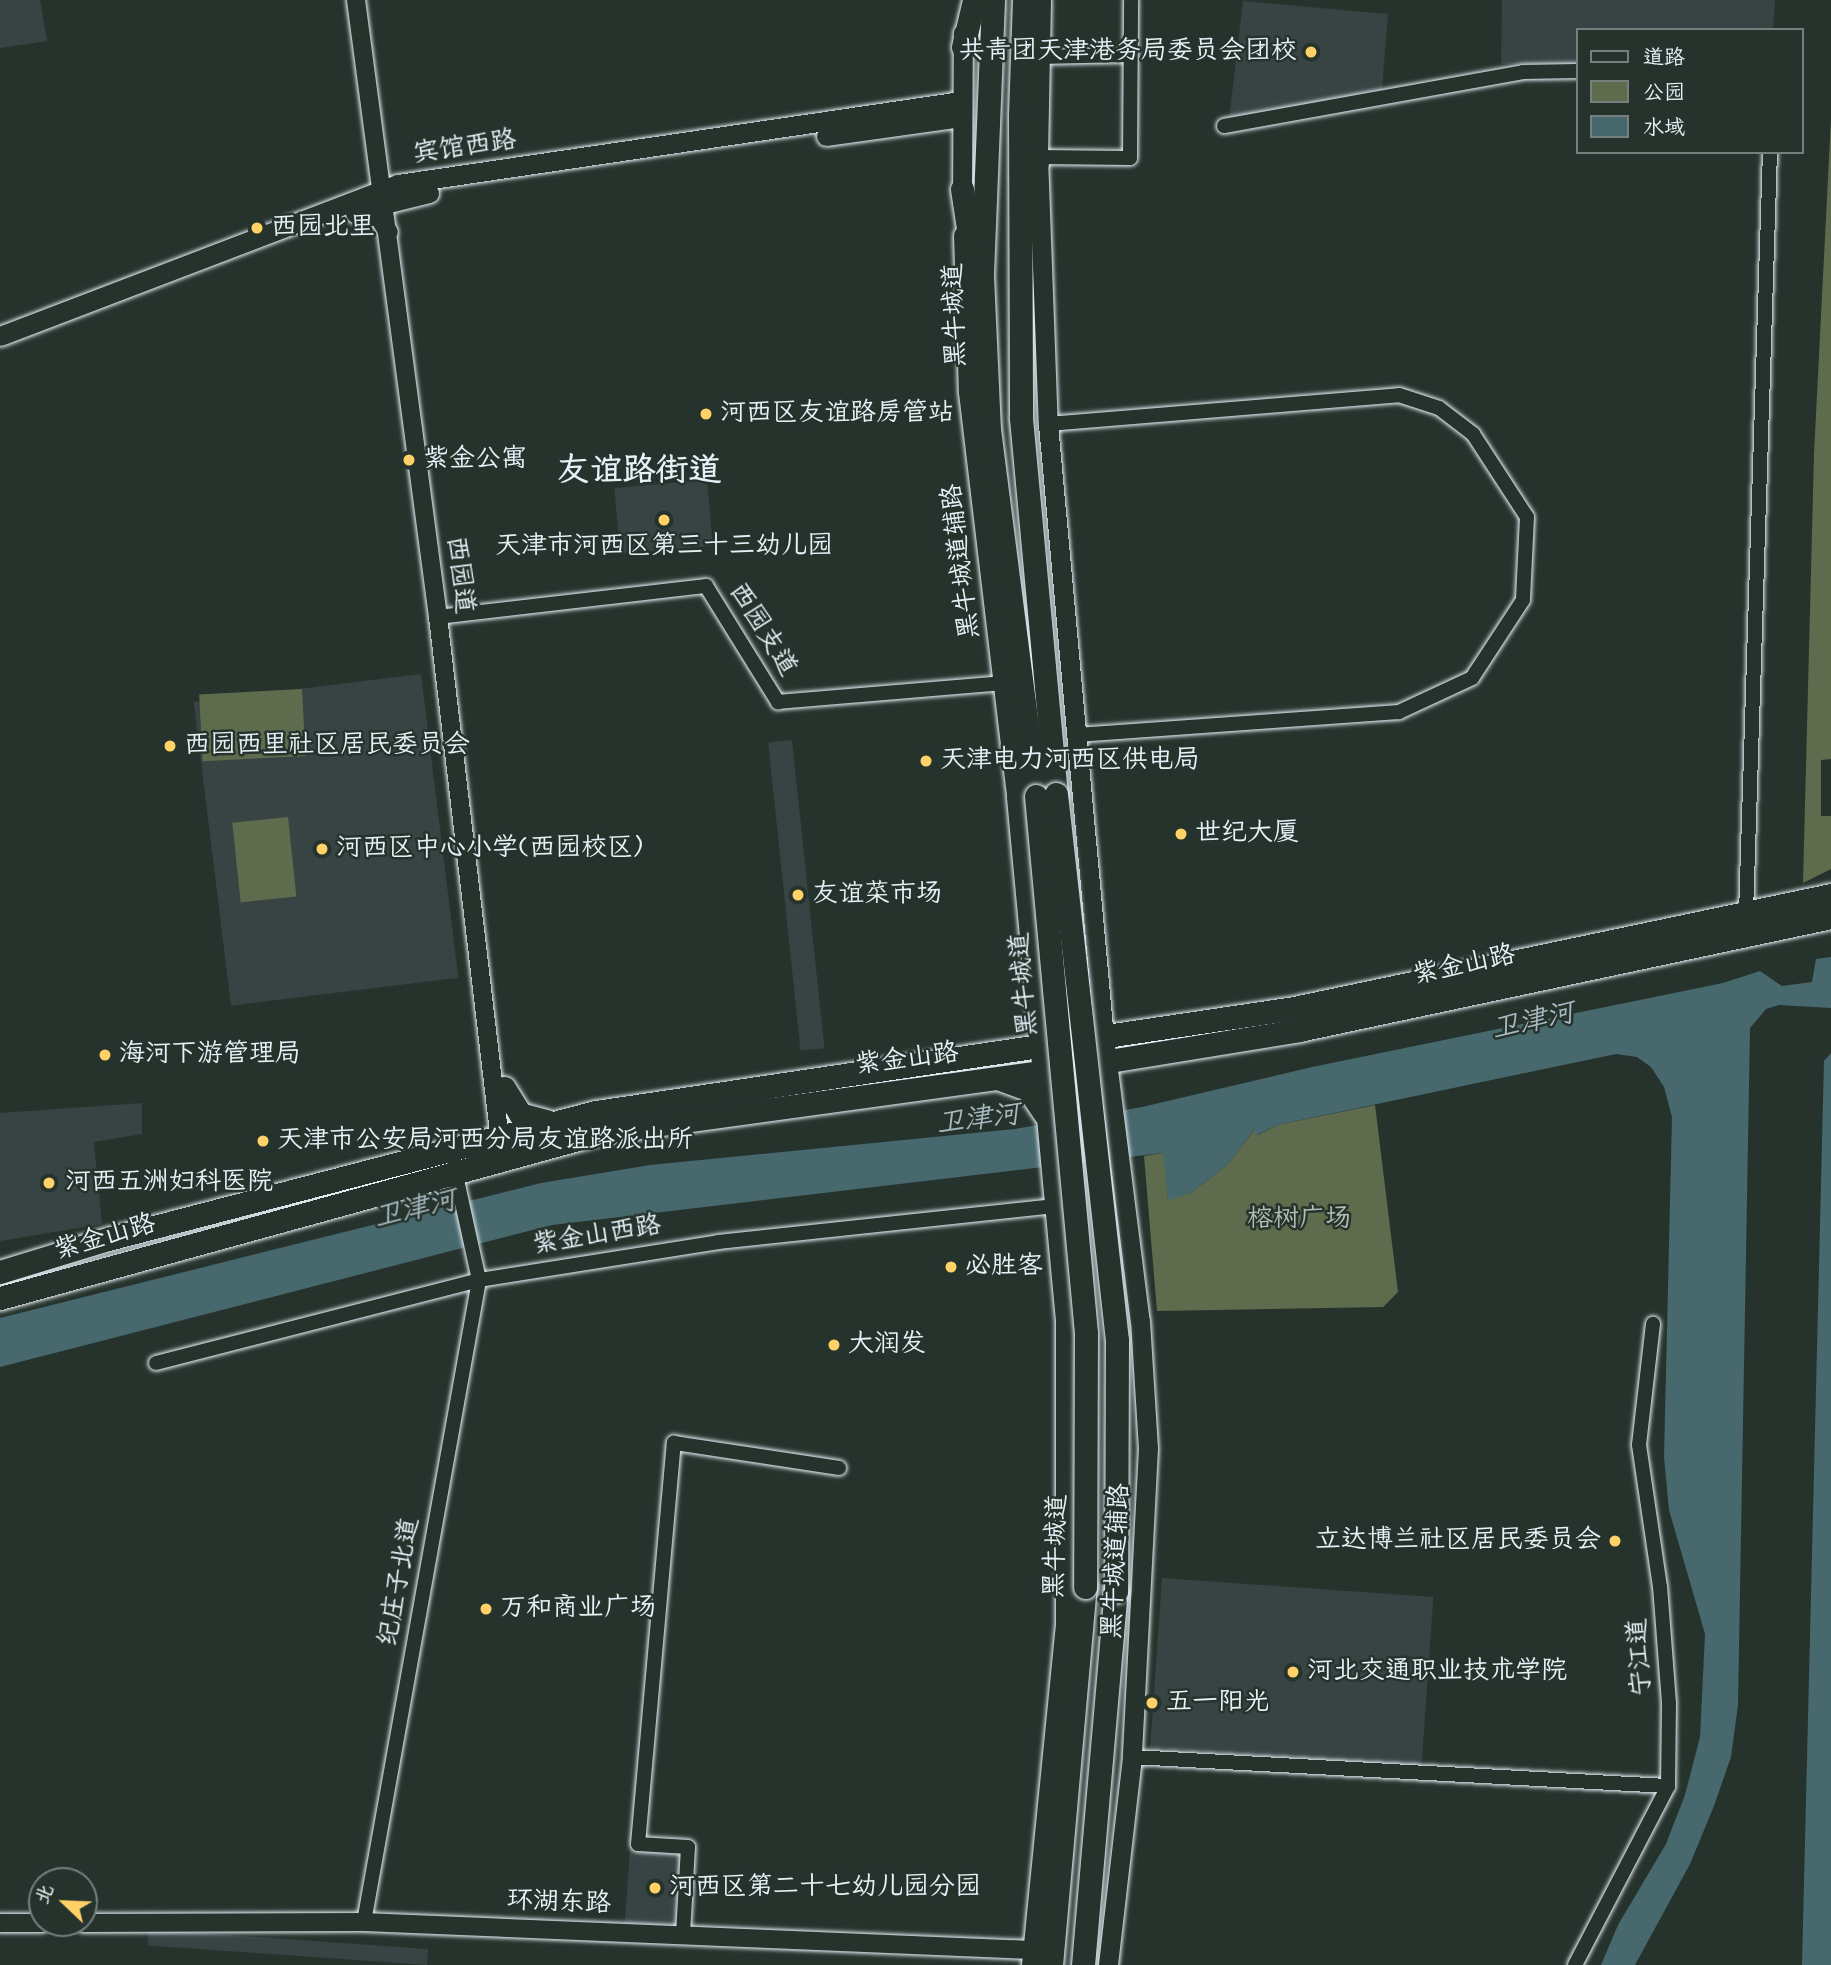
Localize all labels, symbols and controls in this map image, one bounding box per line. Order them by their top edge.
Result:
legend [1576,28,1803,154]
place label: 共青团天津港务局委员会团校 [959,36,1297,68]
marker: 共青团天津港务局委员会团校 [1303,44,1319,60]
text: 道路 [1643,44,1685,72]
text: 公园 [1643,79,1685,107]
text: 水域 [1643,114,1685,142]
street label: 宾馆西路 [411,125,519,171]
place label: 西园北里 [271,212,375,244]
marker: 西园北里 [249,220,265,236]
street label: 黑牛城道 [939,262,973,368]
place label: 河西区友谊路房管站 [720,398,954,430]
marker: 河西区友谊路房管站 [698,406,714,422]
place label: 紫金公寓 [423,444,527,476]
marker: 紫金公寓 [401,452,417,468]
district label: 友谊路街道 [557,452,721,492]
street label: 黑牛城道辅路 [937,482,987,640]
marker: 天津市河西区第三十三幼儿园 [656,512,672,528]
place label: 天津市河西区第三十三幼儿园 [495,531,833,563]
street label: 西园道 [439,534,479,616]
street label: 西园支道 [721,578,803,682]
place label: 西园西里社区居民委员会 [184,730,470,762]
marker: 西园西里社区居民委员会 [162,738,178,754]
place label: 天津电力河西区供电局 [940,745,1200,777]
marker: 天津电力河西区供电局 [918,753,934,769]
place label: 世纪大厦 [1195,818,1299,850]
marker: 世纪大厦 [1173,826,1189,842]
place label: 河西区中心小学(西园校区) [336,833,642,865]
marker: 河西区中心小学(西园校区) [314,841,330,857]
place label: 友谊菜市场 [812,879,942,911]
marker: 友谊菜市场 [790,887,806,903]
street label: 黑牛城道 [1005,931,1045,1037]
street label: 紫金山路 [1410,940,1518,992]
water label: 卫津河 [1488,997,1578,1047]
street label: 紫金山路 [853,1038,961,1082]
place label: 海河下游管理局 [119,1039,301,1071]
marker: 海河下游管理局 [97,1047,113,1063]
water label: 卫津河 [934,1098,1022,1142]
place label: 天津市公安局河西分局友谊路派出所 [277,1125,693,1157]
marker: 天津市公安局河西分局友谊路派出所 [255,1133,271,1149]
place label: 河西五洲妇科医院 [65,1167,273,1199]
marker: 河西五洲妇科医院 [39,1173,59,1193]
water label: 卫津河 [370,1184,460,1236]
park label: 榕树广场 [1247,1204,1351,1236]
street label: 紫金山路 [51,1209,159,1267]
street label: 紫金山西路 [530,1210,664,1262]
place label: 必胜客 [965,1251,1043,1283]
marker: 必胜客 [943,1259,959,1275]
place label: 大润发 [848,1329,926,1361]
marker: 大润发 [826,1337,842,1353]
street label: 黑牛城道辅路 [1097,1482,1137,1640]
street label: 黑牛城道 [1040,1493,1074,1599]
street label: 纪庄子北道 [373,1515,427,1649]
place label: 立达博兰社区居民委员会 [1315,1525,1601,1557]
marker: 立达博兰社区居民委员会 [1607,1533,1623,1549]
place label: 万和商业广场 [500,1593,656,1625]
marker: 万和商业广场 [478,1601,494,1617]
street label: 宁江道 [1623,1617,1659,1697]
place label: 河北交通职业技术学院 [1307,1656,1567,1688]
marker: 河北交通职业技术学院 [1285,1664,1301,1680]
place label: 五一阳光 [1166,1687,1270,1719]
marker: 五一阳光 [1144,1695,1160,1711]
north arrow [28,1867,98,1937]
place label: 河西区第二十七幼儿园分园 [669,1872,981,1904]
marker: 河西区第二十七幼儿园分园 [647,1880,663,1896]
text: 北 [30,1881,60,1908]
street label: 环湖东路 [506,1886,612,1920]

